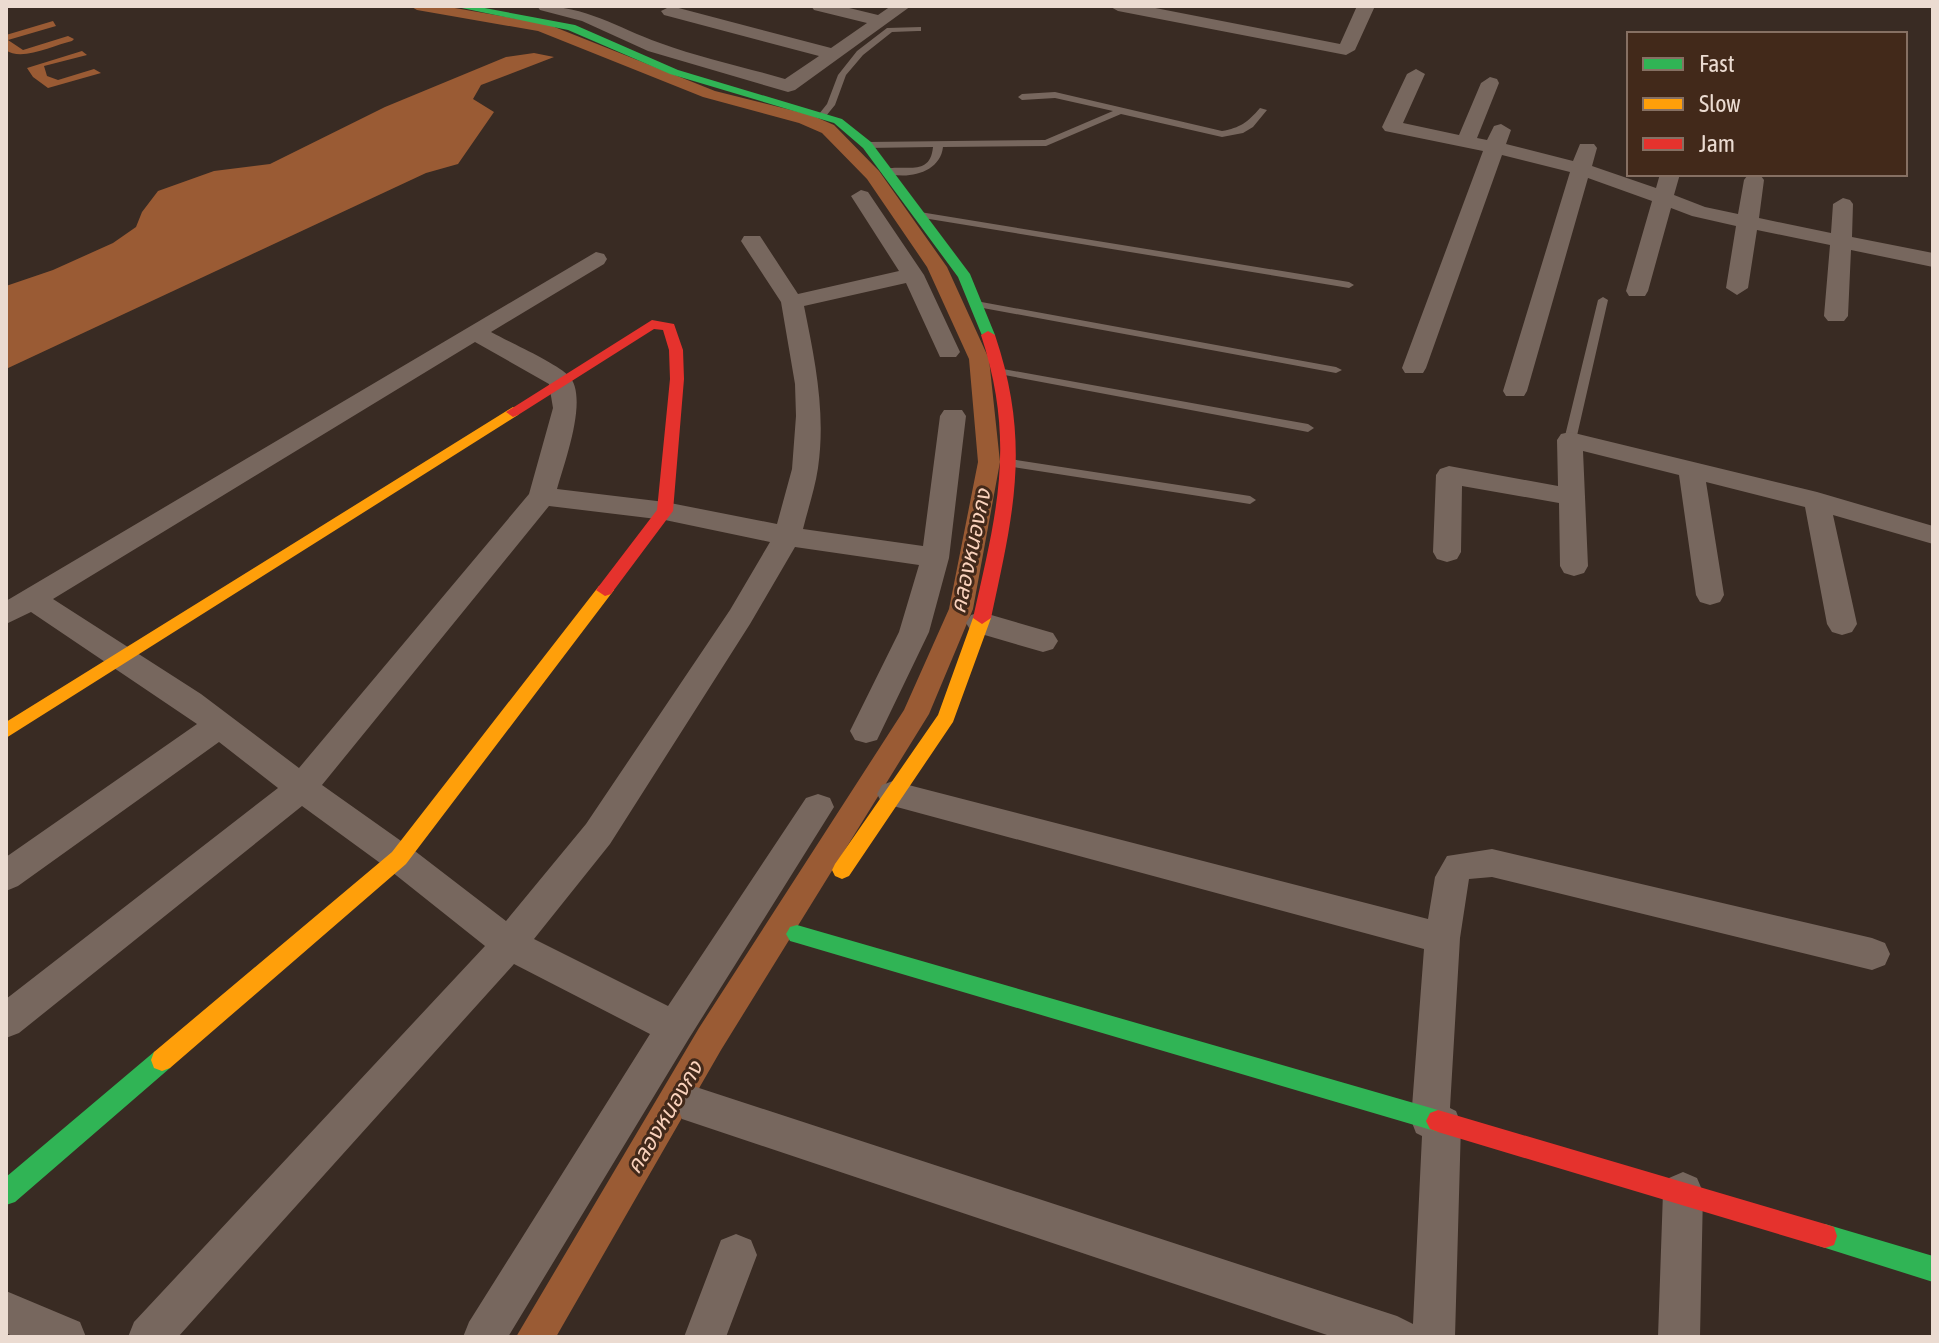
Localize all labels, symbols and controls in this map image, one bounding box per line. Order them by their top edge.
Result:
legend [1627,32,1907,176]
text: Fast [1699,50,1735,77]
text: Slow [1699,90,1741,117]
text: Jam [1699,130,1735,157]
water label: คลองหนองกง [944,485,996,616]
water label: คลองหนองกง [620,1055,708,1178]

